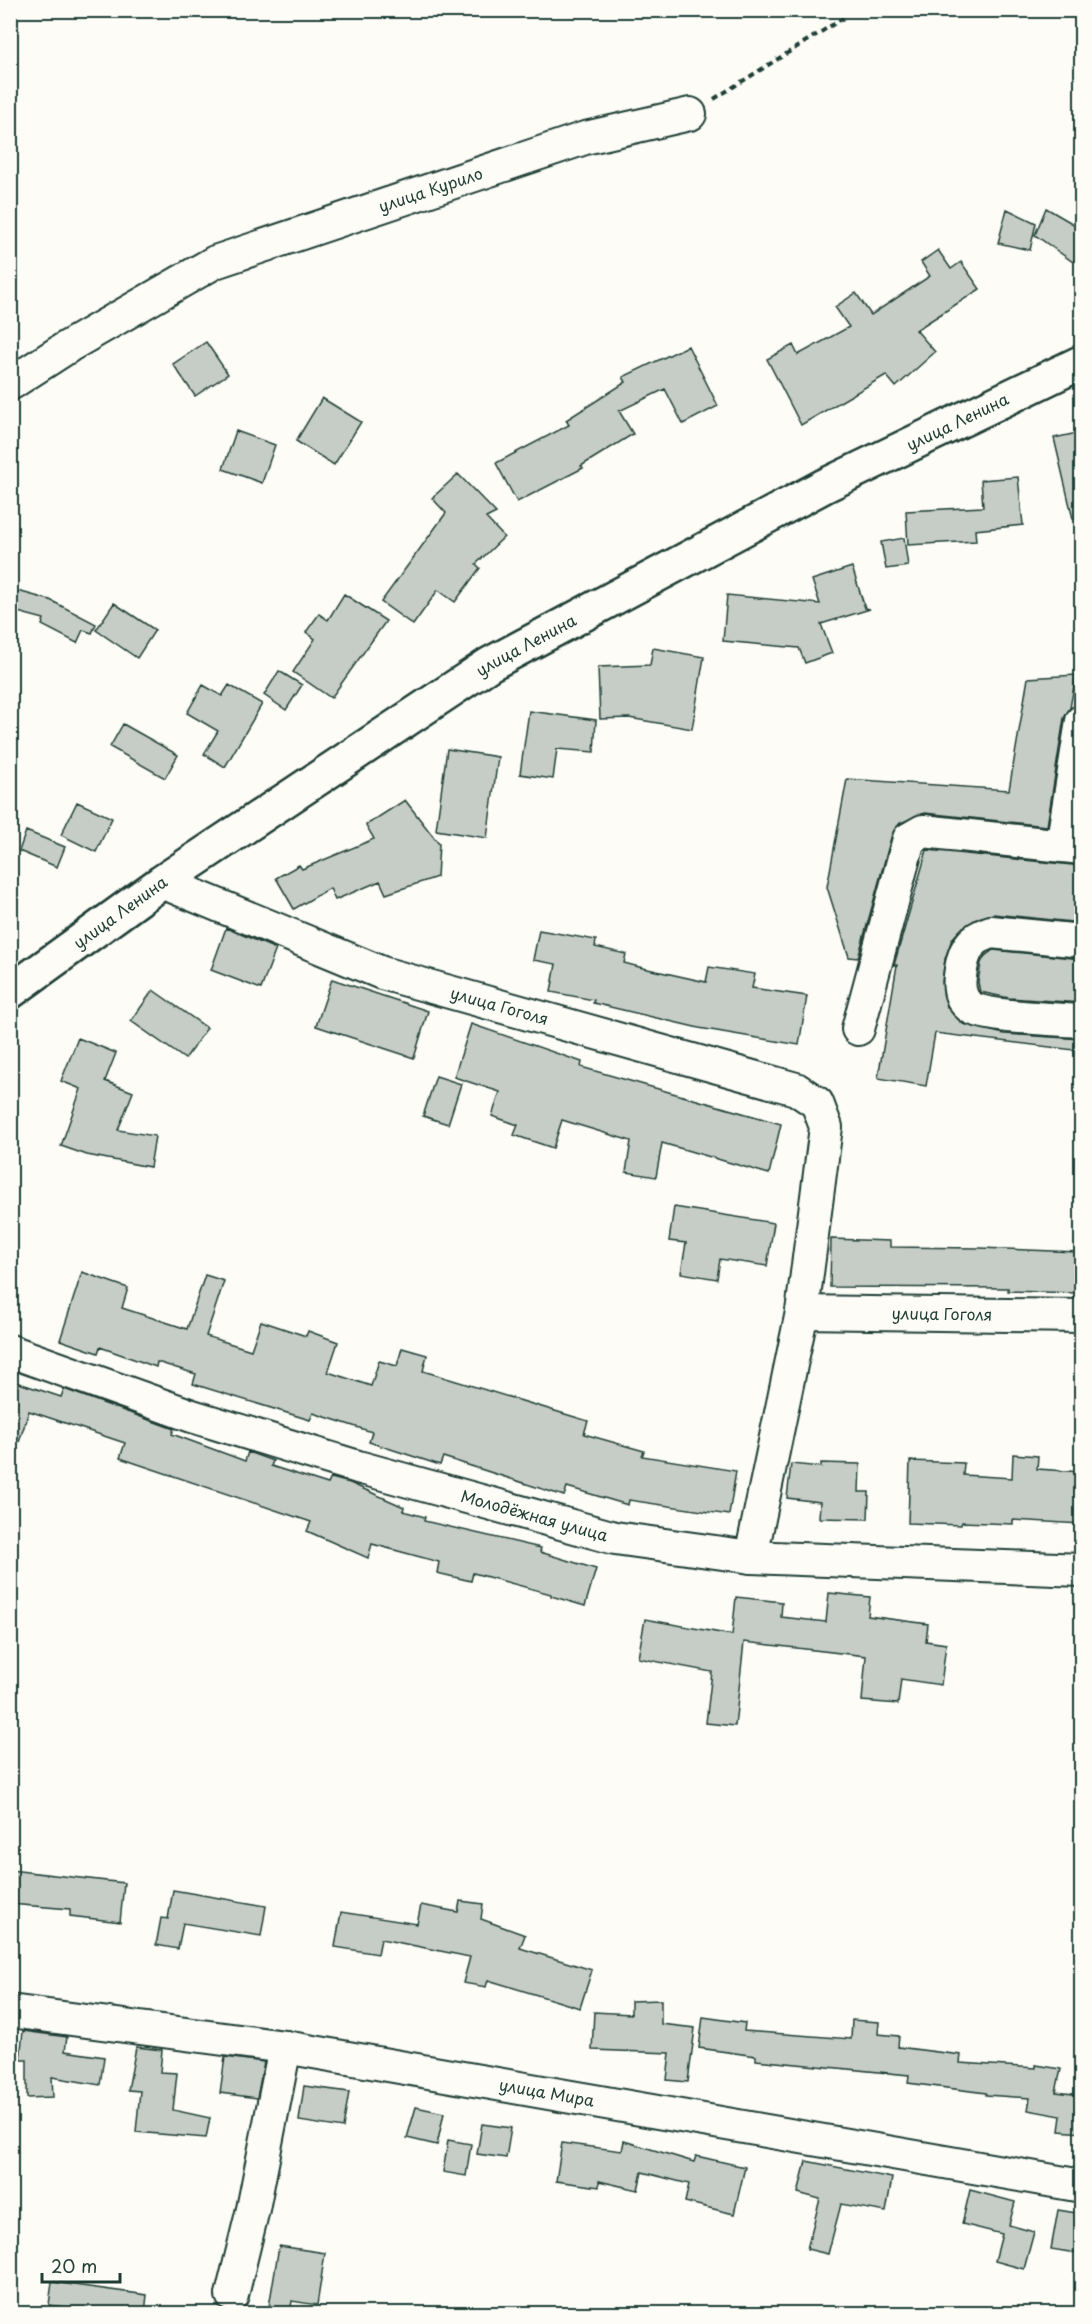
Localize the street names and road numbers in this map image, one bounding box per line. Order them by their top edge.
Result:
street label: улица Курило [375,160,486,217]
street label: улица Ленина [902,386,1012,456]
street label: улица Ленина [470,607,580,681]
street label: улица Ленина [68,869,172,954]
street label: улица Гоголя [448,980,551,1030]
street label: улица Гоголя [891,1300,993,1326]
street label: Молодёжная улица [458,1483,611,1547]
street label: улица Мира [497,2072,596,2112]

